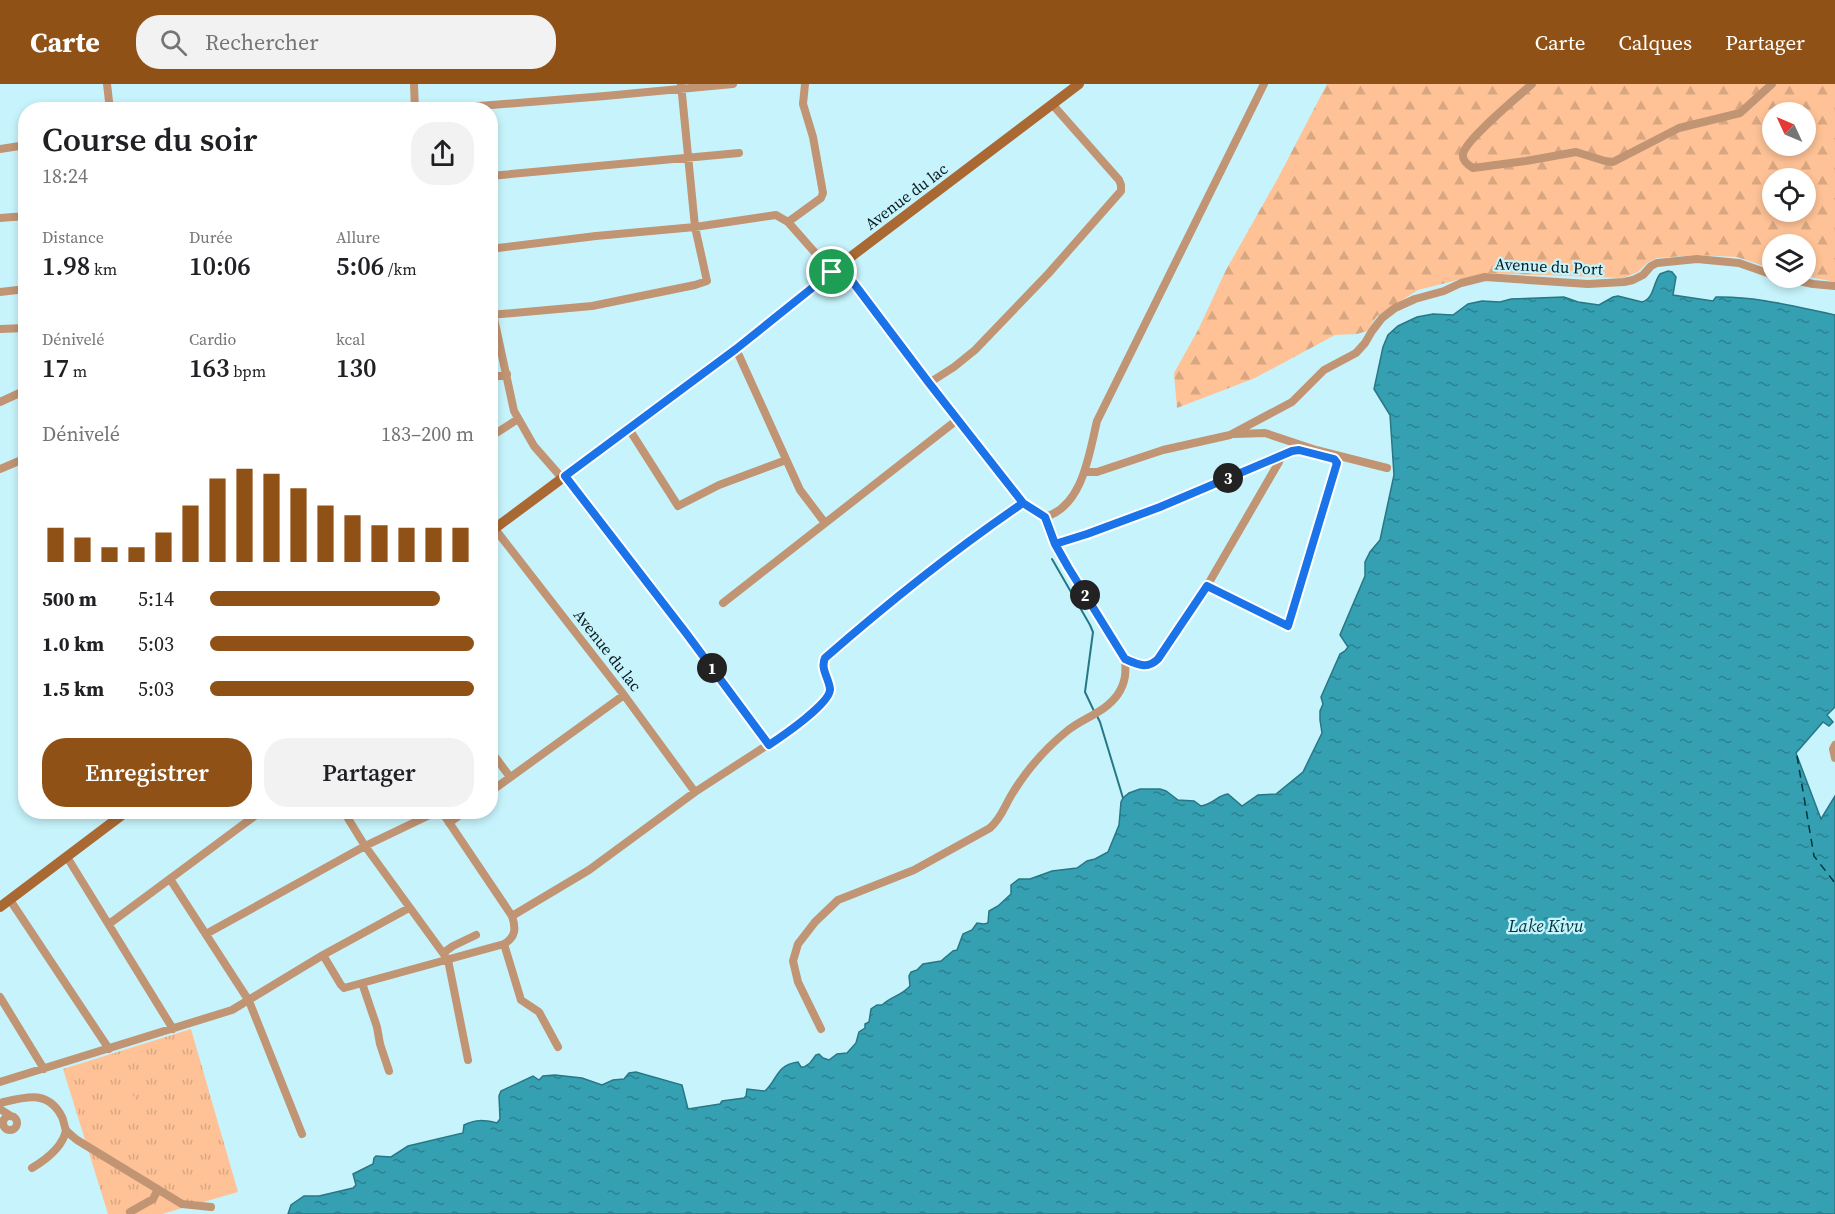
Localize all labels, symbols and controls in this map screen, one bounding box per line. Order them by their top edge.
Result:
search box [136,15,556,69]
text: Carte [30,23,100,61]
icon: search [157,26,190,59]
text: Rechercher [205,27,319,57]
text: Carte [1535,28,1585,57]
text: Calques [1618,28,1692,57]
text: Partager [1725,28,1805,57]
north arrow [1762,102,1816,156]
map controls [1762,102,1816,288]
text: Course du soir [42,117,257,162]
button: share [411,122,474,185]
street label: Avenue du lac [860,157,952,235]
text: 18:24 [42,162,88,190]
button: locate [1762,168,1816,222]
text: Distance [42,226,104,248]
text: Durée [189,226,233,248]
text: Allure [336,226,380,248]
button: layers [1762,234,1816,288]
pin [806,246,857,297]
text: 1.98 [42,248,90,284]
text: 10:06 [189,248,251,284]
text: 5:06 [336,248,384,284]
street label: Avenue du Port [1494,252,1604,280]
icon: arrive [815,255,848,288]
text: km [90,258,117,280]
text: /km [384,258,417,280]
text: Dénivelé [42,328,104,350]
text: Cardio [189,328,236,350]
text: kcal [336,328,365,350]
text: 17 [42,350,69,386]
text: 163 [189,350,230,386]
text: 130 [336,350,377,386]
text: m [69,360,87,382]
text: bpm [230,360,266,382]
text: Dénivelé [42,420,120,448]
text: 183–200 m [381,420,474,448]
pin: 3 [1213,463,1243,493]
text: 3 [1224,467,1232,489]
pin: 2 [1070,580,1100,610]
text: 2 [1081,584,1089,606]
text: 500 m [42,585,97,613]
text: 5:14 [138,585,174,613]
street label: Avenue du lac [569,604,647,696]
text: 1.0 km [42,630,104,658]
text: 5:03 [138,630,174,658]
pin: 1 [697,653,727,683]
text: 1 [708,657,716,679]
text: 1.5 km [42,675,104,703]
text: 5:03 [138,675,174,703]
button: Enregistrer [42,738,252,807]
button: Partager [264,738,474,807]
water label: Lake Kivu [1507,913,1584,938]

